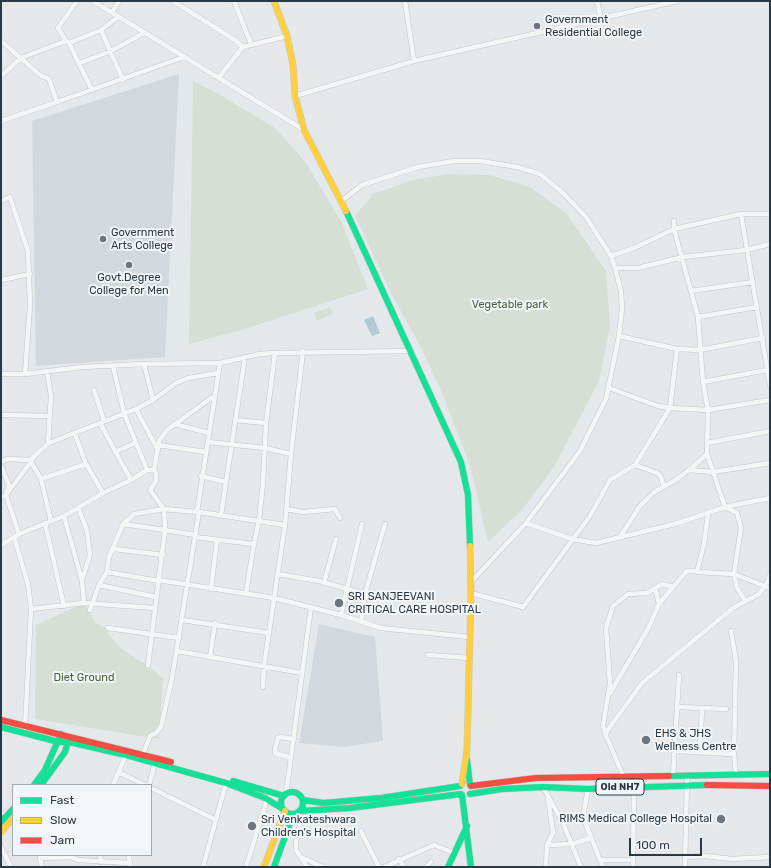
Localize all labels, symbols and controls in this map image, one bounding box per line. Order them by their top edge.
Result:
place label: Government Residential College [545,13,642,39]
marker: Government Residential College [532,21,542,31]
place label: Government Arts College [111,226,174,252]
marker: Government Arts College [98,234,108,244]
marker: Govt.Degree College for Men [124,260,134,270]
place label: Govt.Degree College for Men [89,271,169,297]
park label: Vegetable park [472,298,548,312]
place label: SRI SANJEEVANI CRITICAL CARE HOSPITAL [348,590,481,616]
marker: SRI SANJEEVANI CRITICAL CARE HOSPITAL [333,597,345,609]
park label: Diet Ground [53,671,115,685]
place label: EHS & JHS Wellness Centre [655,727,736,753]
marker: EHS & JHS Wellness Centre [640,734,652,746]
road number: Old NH7 [596,779,644,795]
legend [12,784,152,856]
text: Fast [50,793,74,807]
place label: RIMS Medical College Hospital [559,812,712,826]
text: Slow [50,813,77,827]
place label: Sri Venkateshwara Children's Hospital [261,813,356,839]
marker: RIMS Medical College Hospital [715,813,727,825]
marker: Sri Venkateshwara Children's Hospital [246,820,258,832]
scale bar [631,830,704,856]
text: Jam [50,833,75,847]
text: 100 m [636,838,670,852]

